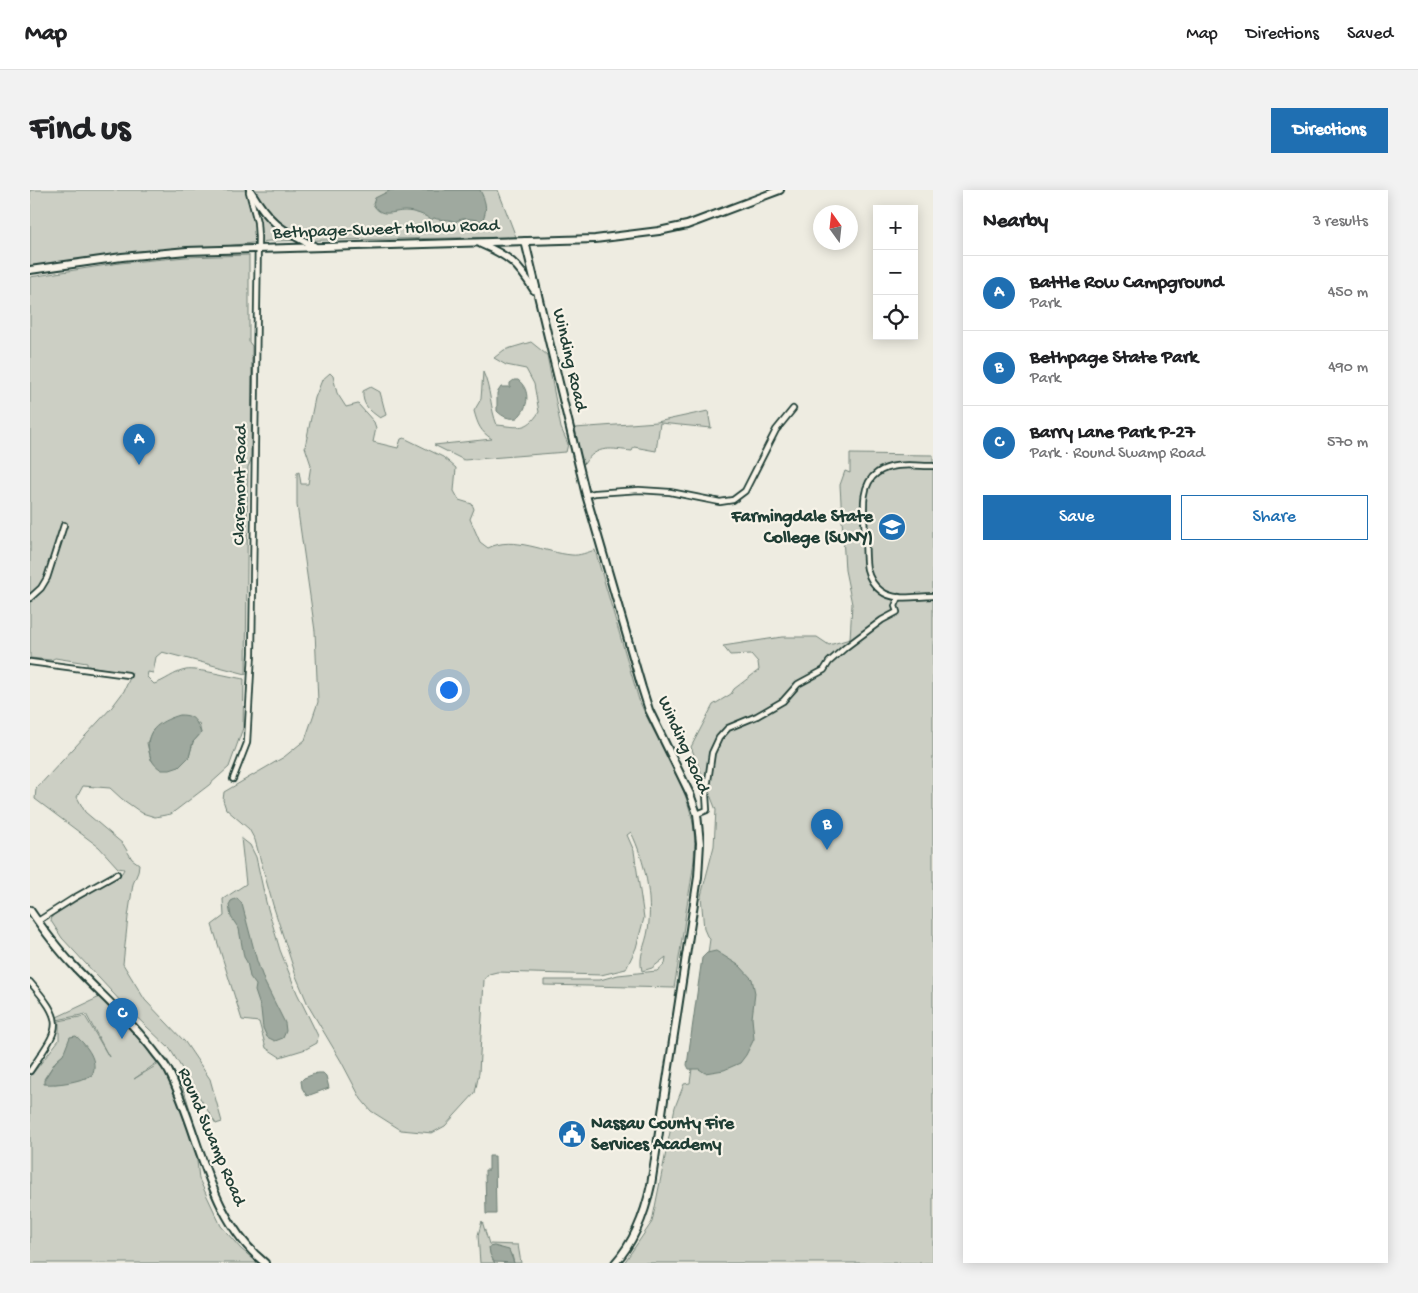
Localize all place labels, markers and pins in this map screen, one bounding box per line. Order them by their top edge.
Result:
pin: A [123,424,155,465]
place label: Farmingdale State College (SUNY) [731,507,874,549]
school or university icon: Farmingdale State College (SUNY) [877,512,907,542]
pin: B [811,809,843,850]
pin: C [106,998,138,1039]
place label: Nassau County Fire Services Academy [591,1114,735,1156]
public building icon: Nassau County Fire Services Academy [557,1119,587,1149]

